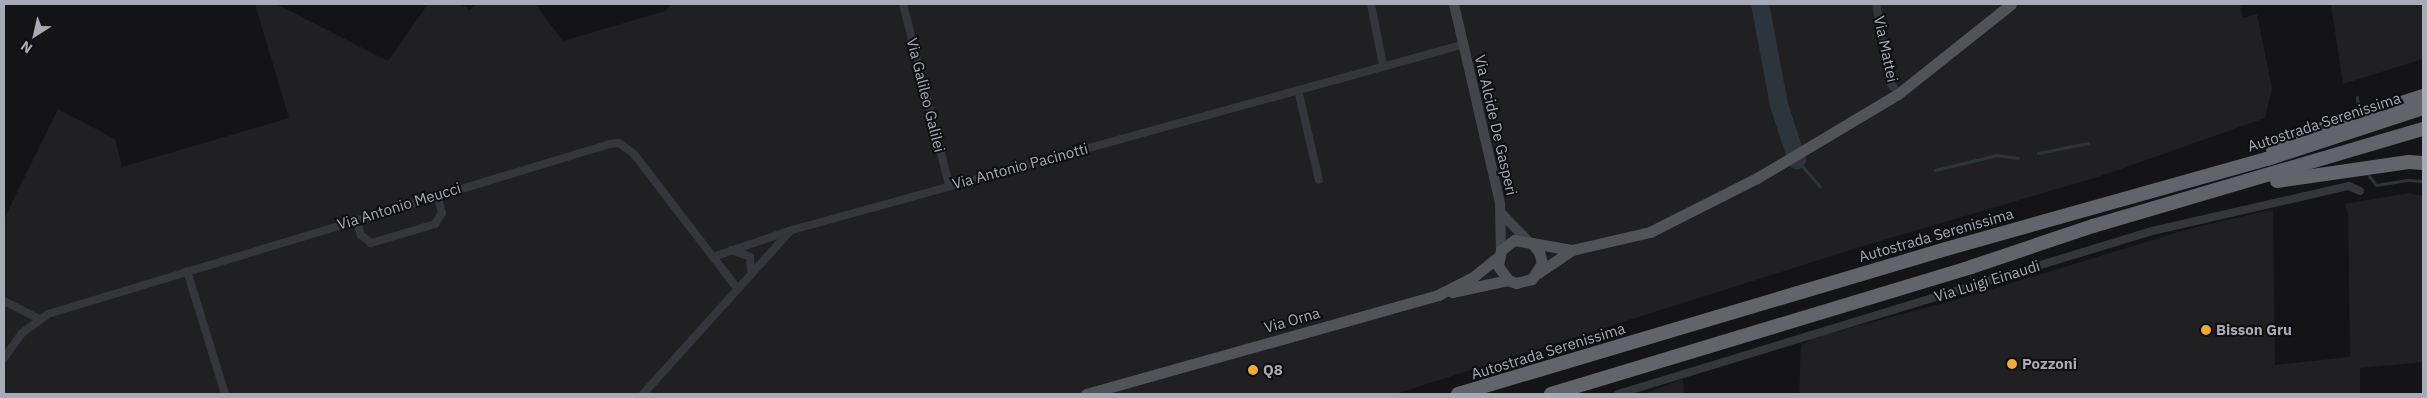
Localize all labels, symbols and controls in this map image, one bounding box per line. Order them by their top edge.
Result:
north arrow [10,10,60,60]
street label: Via Mattei [1870,14,1902,84]
street label: Via Galileo Galilei [903,36,949,154]
text: N [17,37,36,58]
street label: Via Alcide De Gasperi [1471,53,1521,197]
street label: Autostrada Serenissima [2245,89,2403,155]
street label: Via Antonio Pacinotti [950,139,1090,193]
street label: Via Antonio Meucci [335,179,463,233]
street label: Autostrada Serenissima [1857,204,2015,266]
street label: Via Luigi Einaudi [1932,256,2042,306]
street label: Via Orna [1262,303,1322,337]
street label: Autostrada Serenissima [1469,319,1627,383]
place label: Bisson Gru [2216,321,2292,339]
marker: Bisson Gru [2200,324,2212,336]
place label: Pozzoni [2022,355,2077,373]
marker: Pozzoni [2006,358,2018,370]
place label: Q8 [1263,361,1283,379]
marker: Q8 [1247,364,1259,376]

